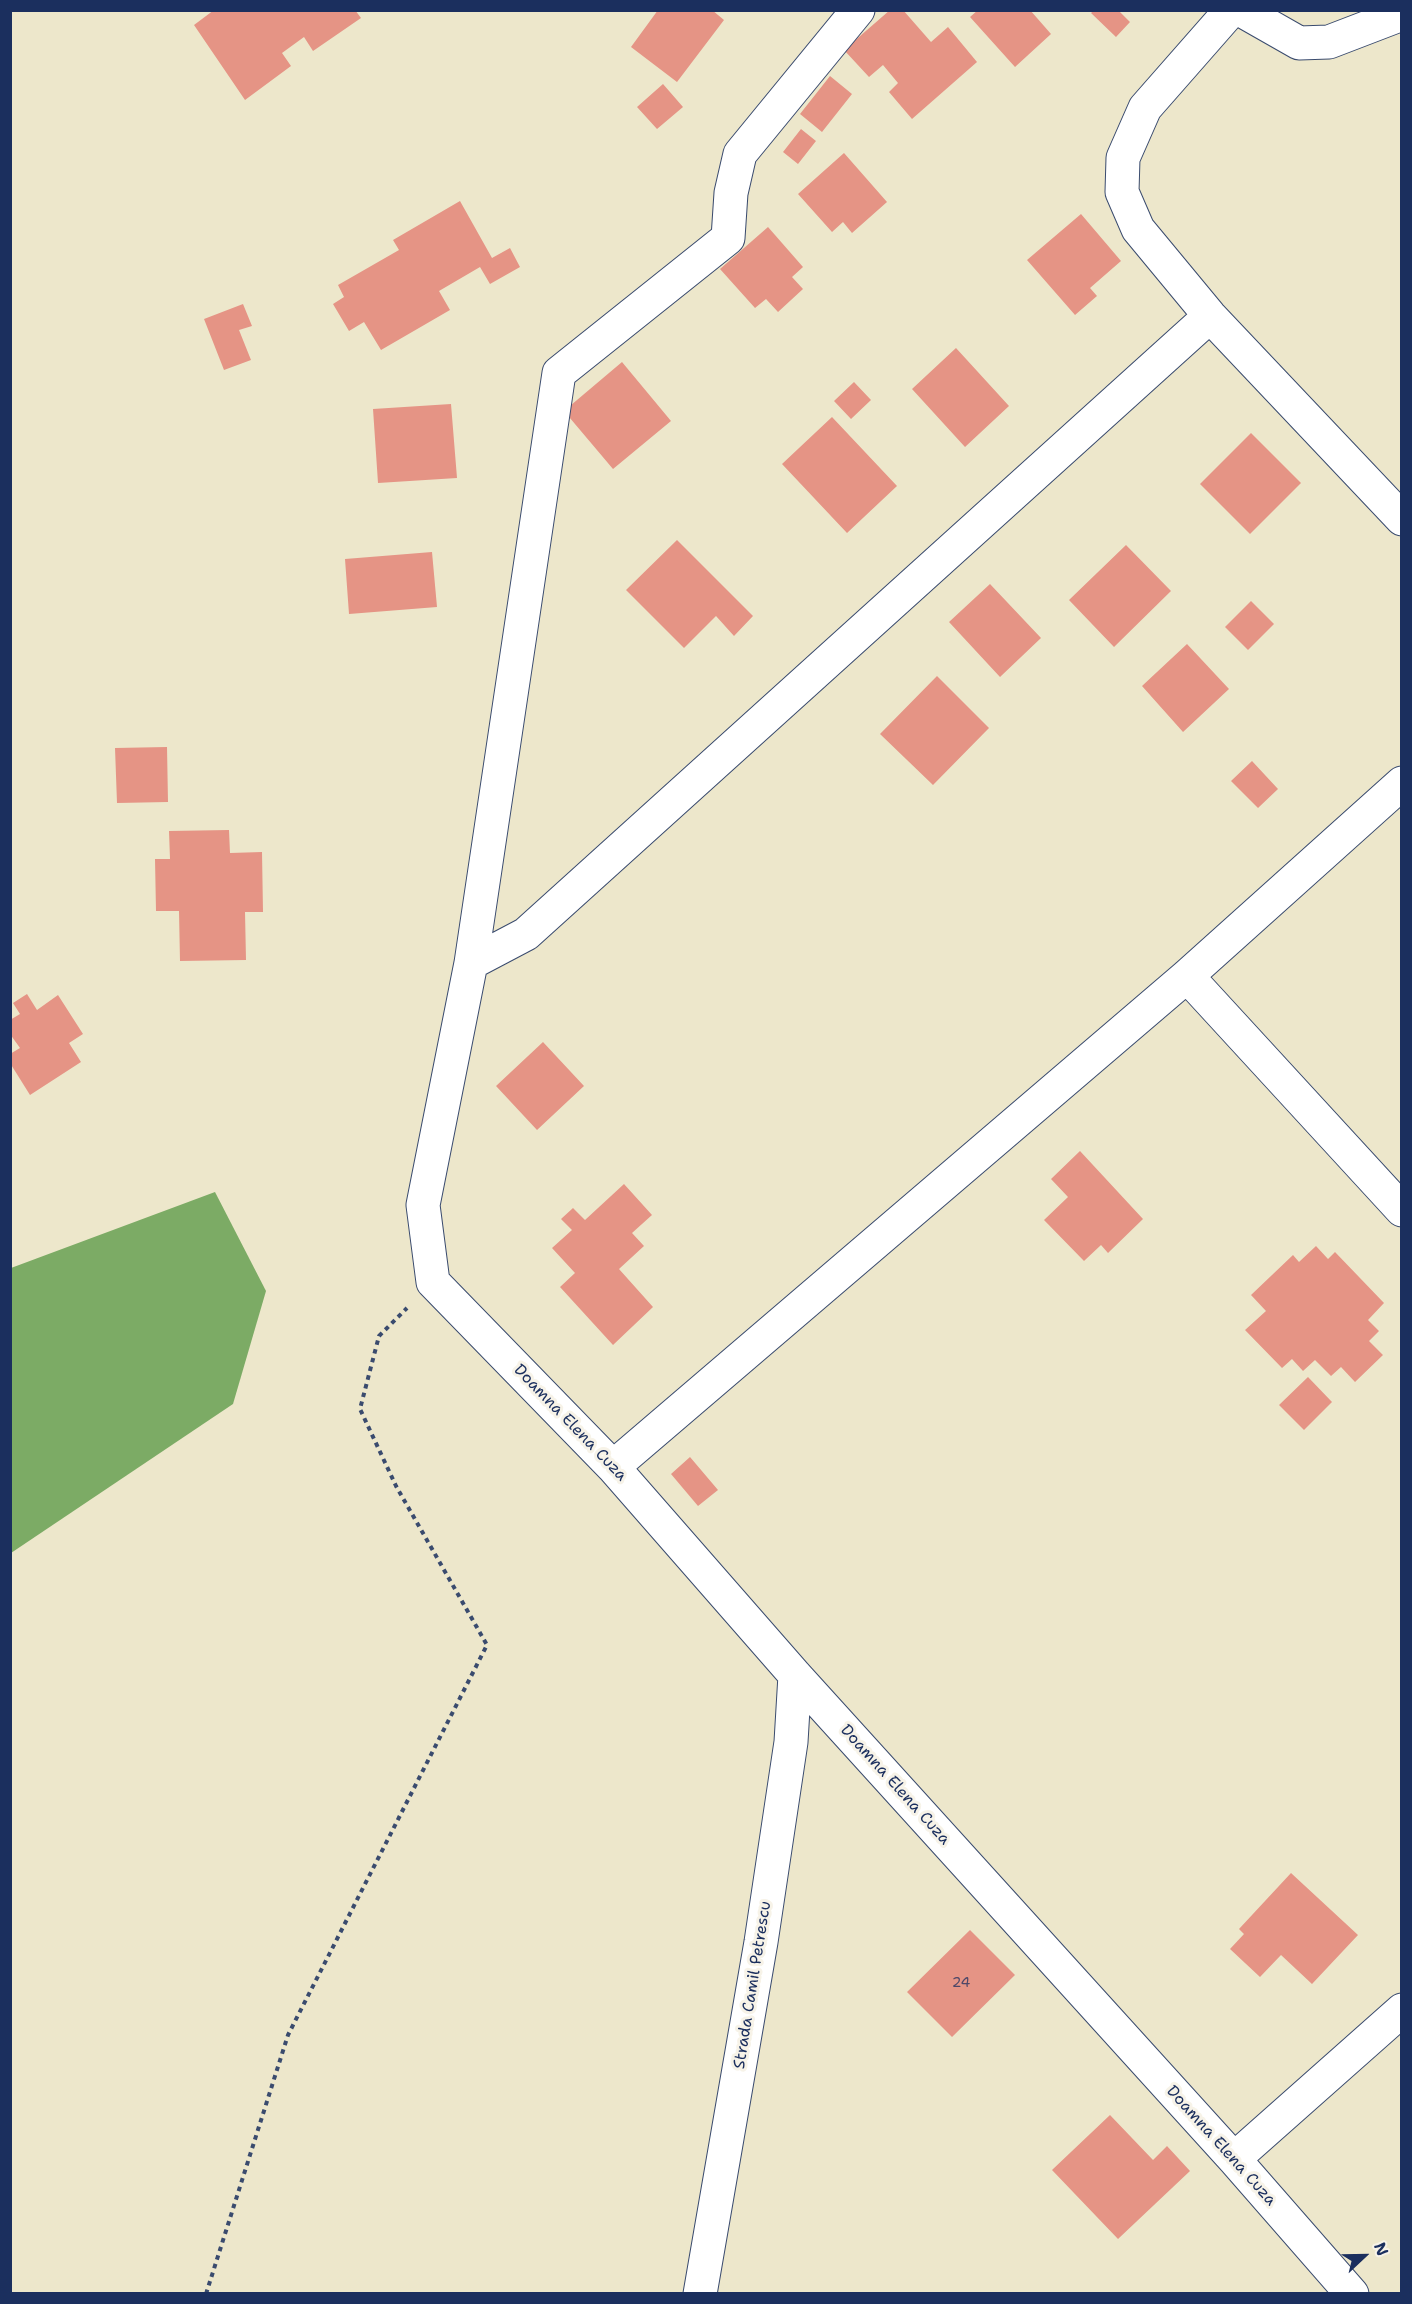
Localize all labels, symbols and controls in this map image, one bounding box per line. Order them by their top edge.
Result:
street label: Doamna Elena Cuza [509,1361,631,1485]
street label: Doamna Elena Cuza [836,1721,954,1849]
street label: Strada Camil Petrescu [730,1900,776,2070]
house number: 24 [952,1975,970,1991]
street label: Doamna Elena Cuza [1162,2082,1280,2210]
north arrow [1334,2226,1394,2286]
text: N [1369,2239,1393,2259]

